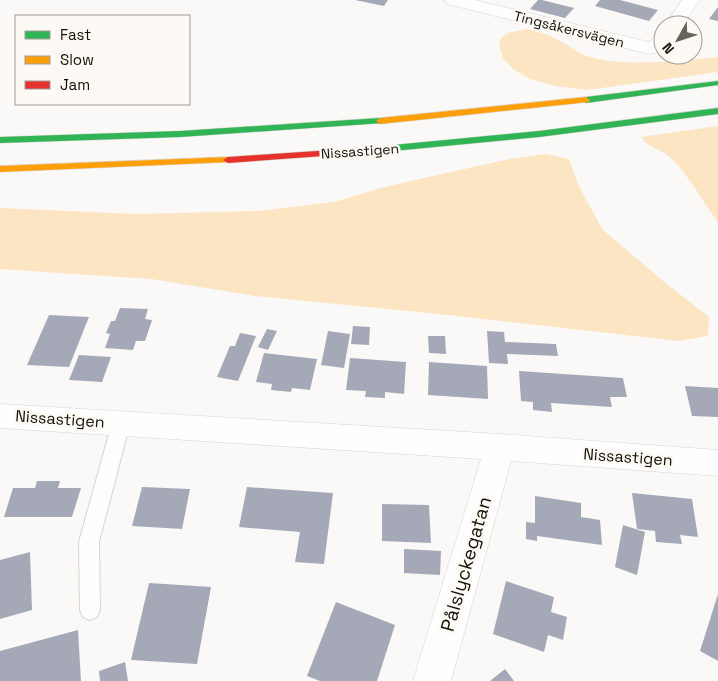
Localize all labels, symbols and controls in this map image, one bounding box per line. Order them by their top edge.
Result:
street label: Tingsåkersvägen [512,7,626,51]
legend [15,15,190,105]
north arrow [653,15,703,65]
text: Fast [60,25,91,44]
text: N [658,39,678,58]
text: Slow [60,50,94,69]
text: Jam [60,75,90,94]
street label: Nissastigen [320,139,400,163]
street label: Nissastigen [15,405,105,433]
street label: Nissastigen [583,443,673,471]
street label: Pålslyckegatan [435,494,497,634]

